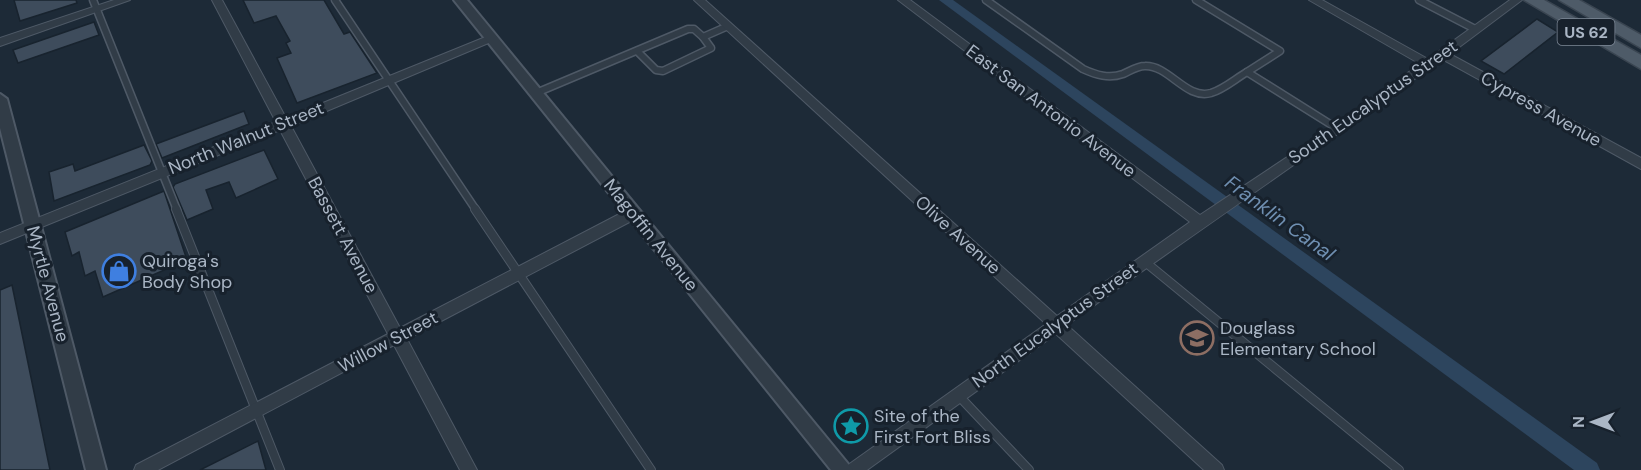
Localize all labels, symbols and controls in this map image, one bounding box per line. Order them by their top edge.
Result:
road number: US 62 [1558,19,1614,45]
street label: South Eucalyptus Street [1284,34,1462,170]
street label: East San Antonio Avenue [961,39,1141,183]
street label: Cypress Avenue [1476,66,1606,152]
street label: North Walnut Street [165,96,327,180]
water label: Franklin Canal [1220,169,1340,267]
street label: Bassett Avenue [302,173,384,297]
street label: Magoffin Avenue [598,174,704,296]
street label: Olive Avenue [910,190,1006,280]
street label: Myrtle Avenue [21,223,75,345]
place label: Quiroga's Body Shop [142,249,232,294]
shop icon: Quiroga's Body Shop [101,253,137,289]
street label: North Eucalyptus Street [967,257,1143,393]
street label: Willow Street [334,306,442,378]
place label: Douglass Elementary School [1220,316,1376,361]
school or university icon: Douglass Elementary School [1179,320,1215,356]
north arrow [1563,392,1623,452]
place label: Site of the First Fort Bliss [874,404,991,449]
place icon: Site of the First Fort Bliss [833,408,869,444]
text: N [1568,416,1589,428]

